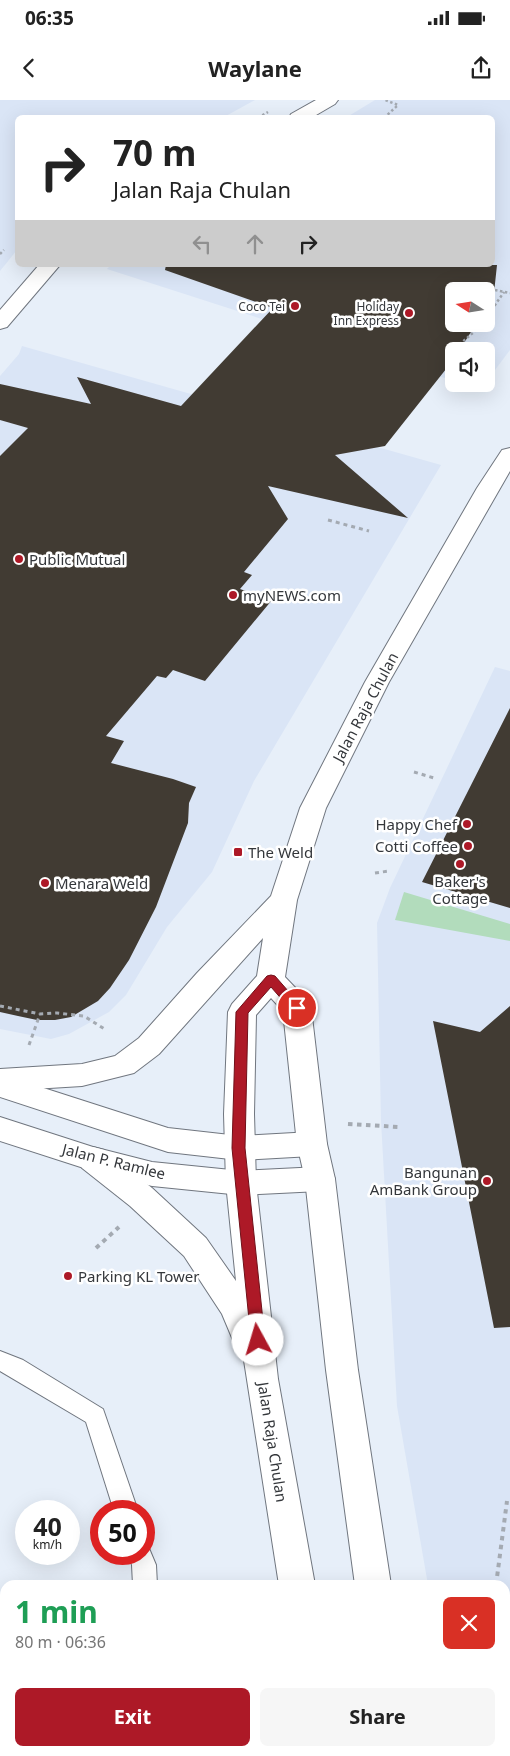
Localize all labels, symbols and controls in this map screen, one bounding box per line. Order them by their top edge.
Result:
text: 06:35 [25,5,74,31]
text: Waylane [208,53,302,83]
icon: back [15,54,43,82]
icon: share [467,54,495,82]
text: 70 m [113,129,196,176]
icon: right [30,135,95,200]
text: Jalan Raja Chulan [113,174,291,204]
icon: left [188,230,216,258]
icon: ahead [241,230,269,258]
icon: right [294,230,322,258]
north arrow [445,282,495,332]
map controls [445,282,495,392]
place label: Coco Tei [238,298,285,315]
place label: Holiday Inn Express [334,298,400,329]
marker: Coco Tei [289,300,301,312]
marker: Holiday Inn Express [403,307,415,319]
button: sound [445,342,495,392]
place label: Public Mutual [29,549,125,569]
marker: Public Mutual [13,553,25,565]
place label: myNEWS.com [243,585,341,605]
marker: myNEWS.com [227,589,239,601]
street label: Jalan Raja Chulan [327,649,402,767]
place label: Happy Chef [375,814,458,834]
marker: Happy Chef [461,818,473,830]
place label: Cotti Coffee [375,836,458,856]
marker: Cotti Coffee [462,840,474,852]
place label: The Weld [248,842,313,862]
marker: The Weld [232,846,244,858]
marker: Baker's Cottage [454,858,466,870]
place label: Baker's Cottage [432,871,488,908]
place label: Menara Weld [55,873,148,893]
marker: Menara Weld [39,877,51,889]
pin [276,987,318,1029]
icon: arrive [283,994,311,1022]
street label: Jalan P. Ramlee [58,1138,168,1183]
place label: Bangunan AmBank Group [370,1162,477,1199]
marker: Bangunan AmBank Group [481,1175,493,1187]
place label: Parking KL Tower [78,1266,200,1286]
marker: Parking KL Tower [62,1270,74,1282]
position arrow [231,1313,283,1365]
street label: Jalan Raja Chulan [253,1378,292,1504]
speed limit sign: 50 [90,1500,155,1565]
text: 40 [33,1509,62,1543]
text: km/h [33,1536,62,1553]
text: 1 min [15,1591,98,1632]
button: close [443,1597,495,1649]
text: 80 m · 06:36 [15,1631,106,1653]
button: Exit [15,1688,250,1746]
button: Share [260,1688,495,1746]

